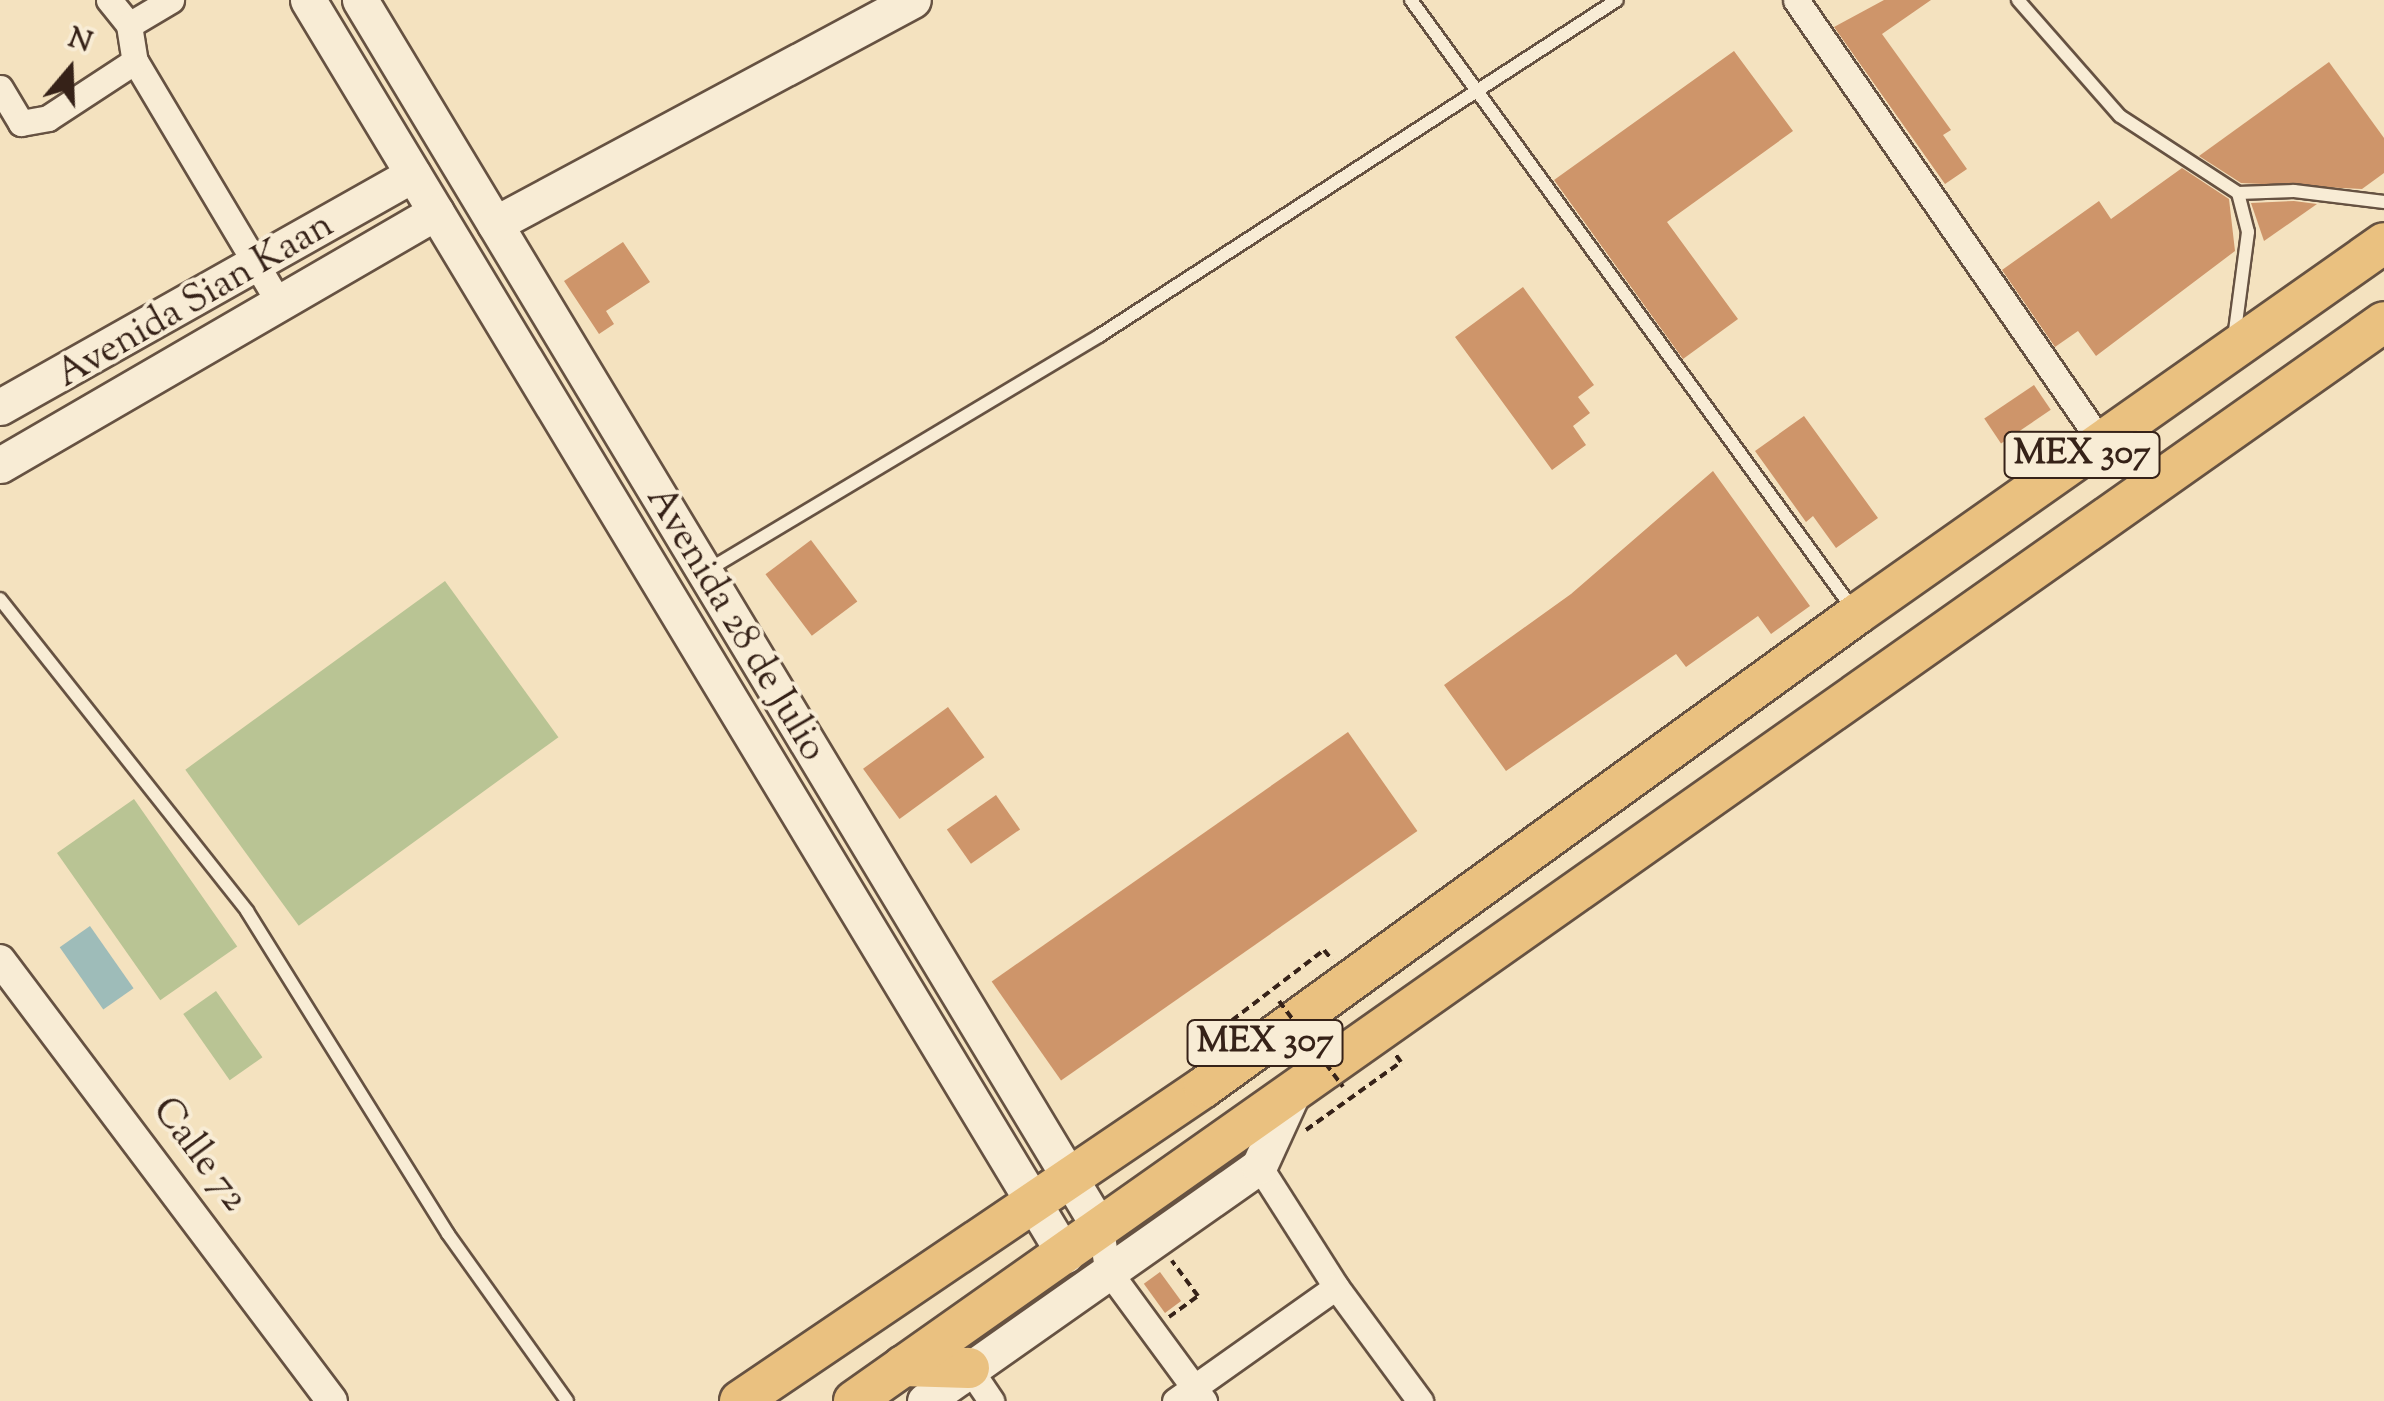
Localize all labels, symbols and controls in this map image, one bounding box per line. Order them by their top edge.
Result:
text: N [63,19,97,64]
north arrow [20,20,120,120]
street label: Avenida Sian Kaan [50,204,342,400]
road number: MEX 307 [2002,425,2162,485]
street label: Avenida 28 de Julio [634,479,834,771]
road number: MEX 307 [1185,1013,1345,1073]
street label: Calle 72 [140,1090,256,1222]

